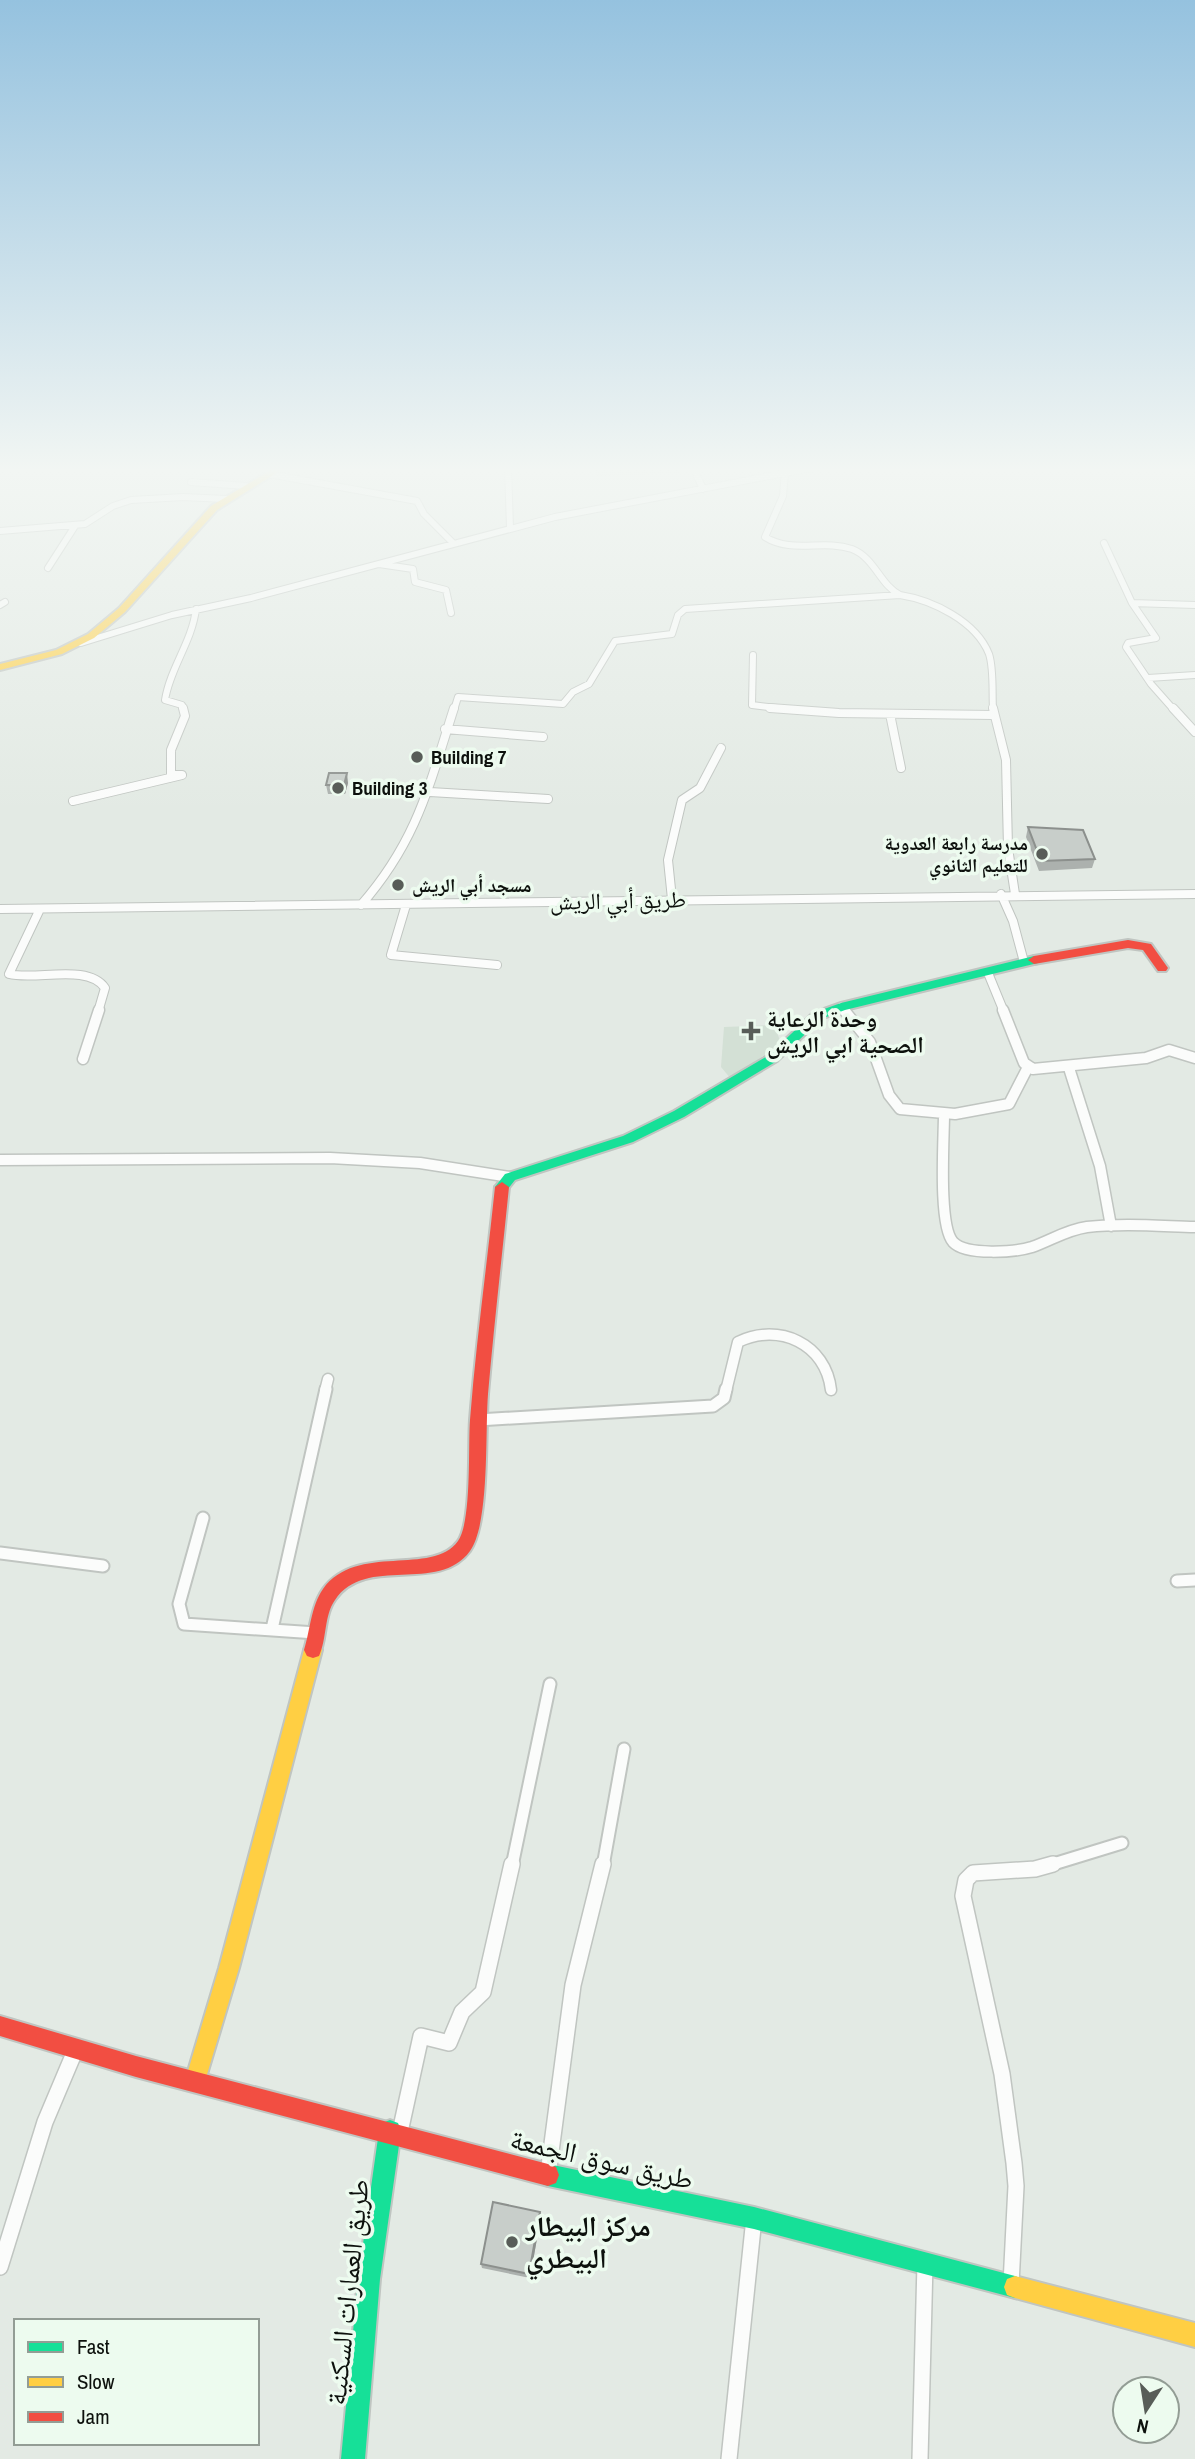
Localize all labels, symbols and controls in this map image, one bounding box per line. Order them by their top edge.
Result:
place label: Building 7 [431,744,507,770]
marker: Building 7 [409,749,425,765]
place label: Building 3 [352,775,428,801]
marker: Building 3 [330,780,346,796]
place label: مدرسة رابعة العدوية للتعليم الثانوي [885,830,1028,881]
marker: مدرسة رابعة العدوية للتعليم الثانوي [1034,846,1050,862]
place label: مسجد أبي الريش [412,872,532,901]
marker: مسجد أبي الريش [390,877,406,893]
street label: طريق أبي الريش [550,883,686,921]
place label: وحدة الرعاية الصحية ابي الريش [767,1003,924,1063]
marker: وحدة الرعاية الصحية ابي الريش [741,1021,761,1041]
street label: طريق سوق الجمعة [507,2119,697,2199]
street label: طريق العمارات السكنية [316,2177,378,2407]
place label: مركز البيطار البيطري [525,2207,651,2281]
marker: مركز البيطار البيطري [504,2234,520,2250]
legend [14,2319,259,2445]
text: Fast [77,2332,110,2361]
text: Slow [77,2367,115,2396]
north arrow [1111,2375,1181,2445]
text: Jam [77,2402,110,2431]
text: N [1134,2413,1151,2441]

